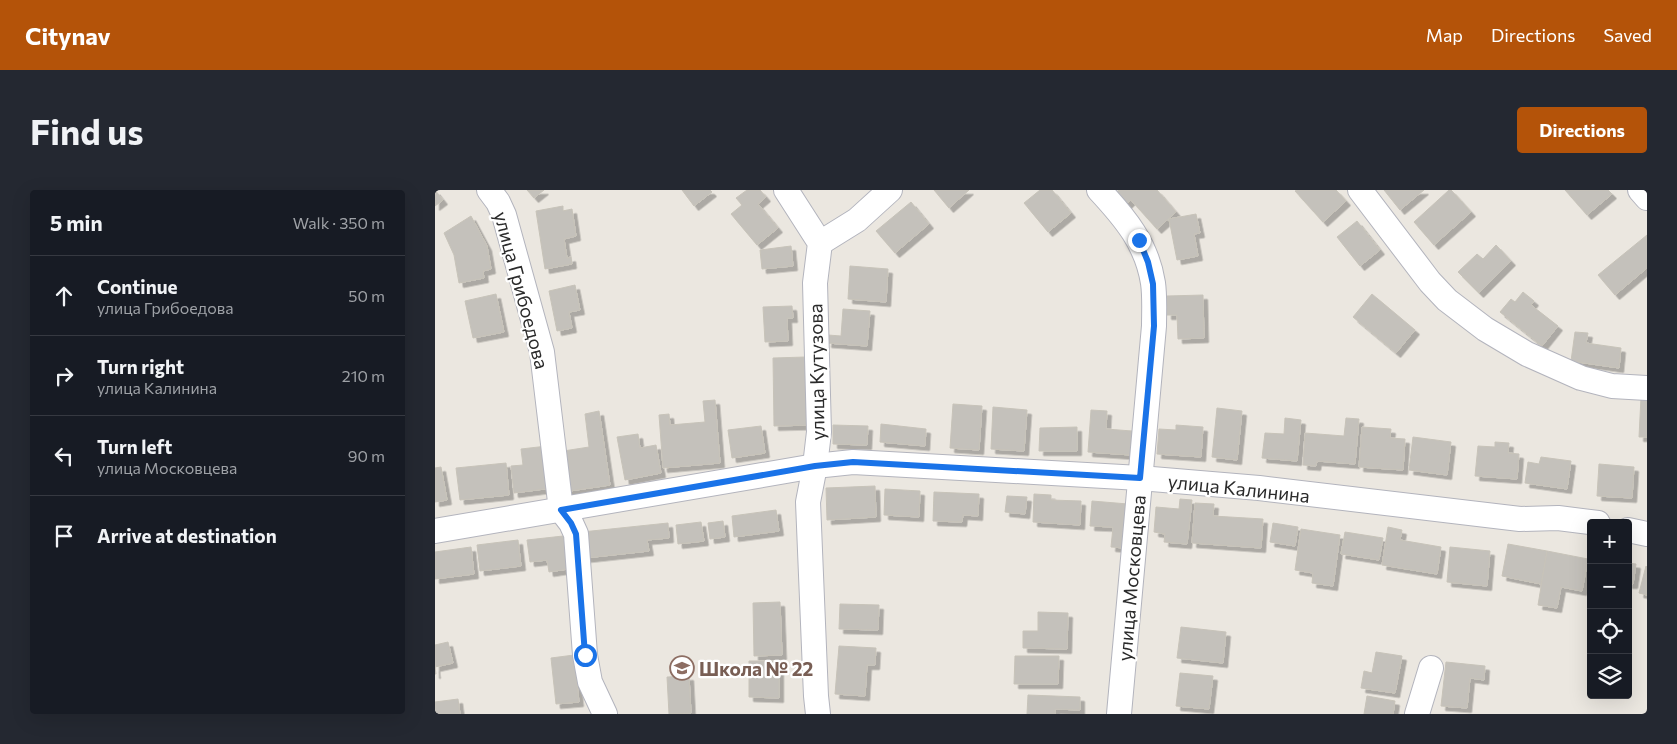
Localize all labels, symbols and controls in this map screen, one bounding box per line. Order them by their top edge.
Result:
text: Citynav [25,21,111,50]
text: Map [1426,24,1463,46]
text: Directions [1491,24,1575,46]
text: Saved [1603,24,1652,46]
button: Directions [1517,107,1647,153]
text: Find us [30,109,144,152]
street label: улица Грибоедова [490,209,554,371]
text: 5 min [50,210,103,235]
text: Walk · 350 m [293,213,385,232]
route end [1128,229,1151,252]
text: Continue [97,275,177,298]
icon: ahead [50,282,78,310]
text: 50 m [348,286,385,305]
text: улица Грибоедова [97,298,233,317]
street label: улица Кутузова [803,303,829,441]
text: Turn right [97,355,184,378]
icon: right [50,362,78,390]
text: 210 m [342,366,385,385]
text: улица Калинина [97,378,217,397]
text: Turn left [97,435,172,458]
icon: left [50,442,78,470]
text: 90 m [348,446,385,465]
text: улица Московцева [97,458,237,477]
street label: улица Калинина [1167,469,1311,507]
street label: улица Московцева [1112,494,1150,662]
map controls [1587,519,1632,699]
button: + [1587,519,1632,564]
icon: arrive [50,522,78,550]
text: Arrive at destination [97,524,277,547]
button: − [1587,564,1632,609]
button: locate [1587,609,1632,654]
route start [574,644,597,667]
button: layers [1587,654,1632,699]
school or university icon: Школа № 22 [669,655,695,681]
place label: Школа № 22 [699,657,813,680]

